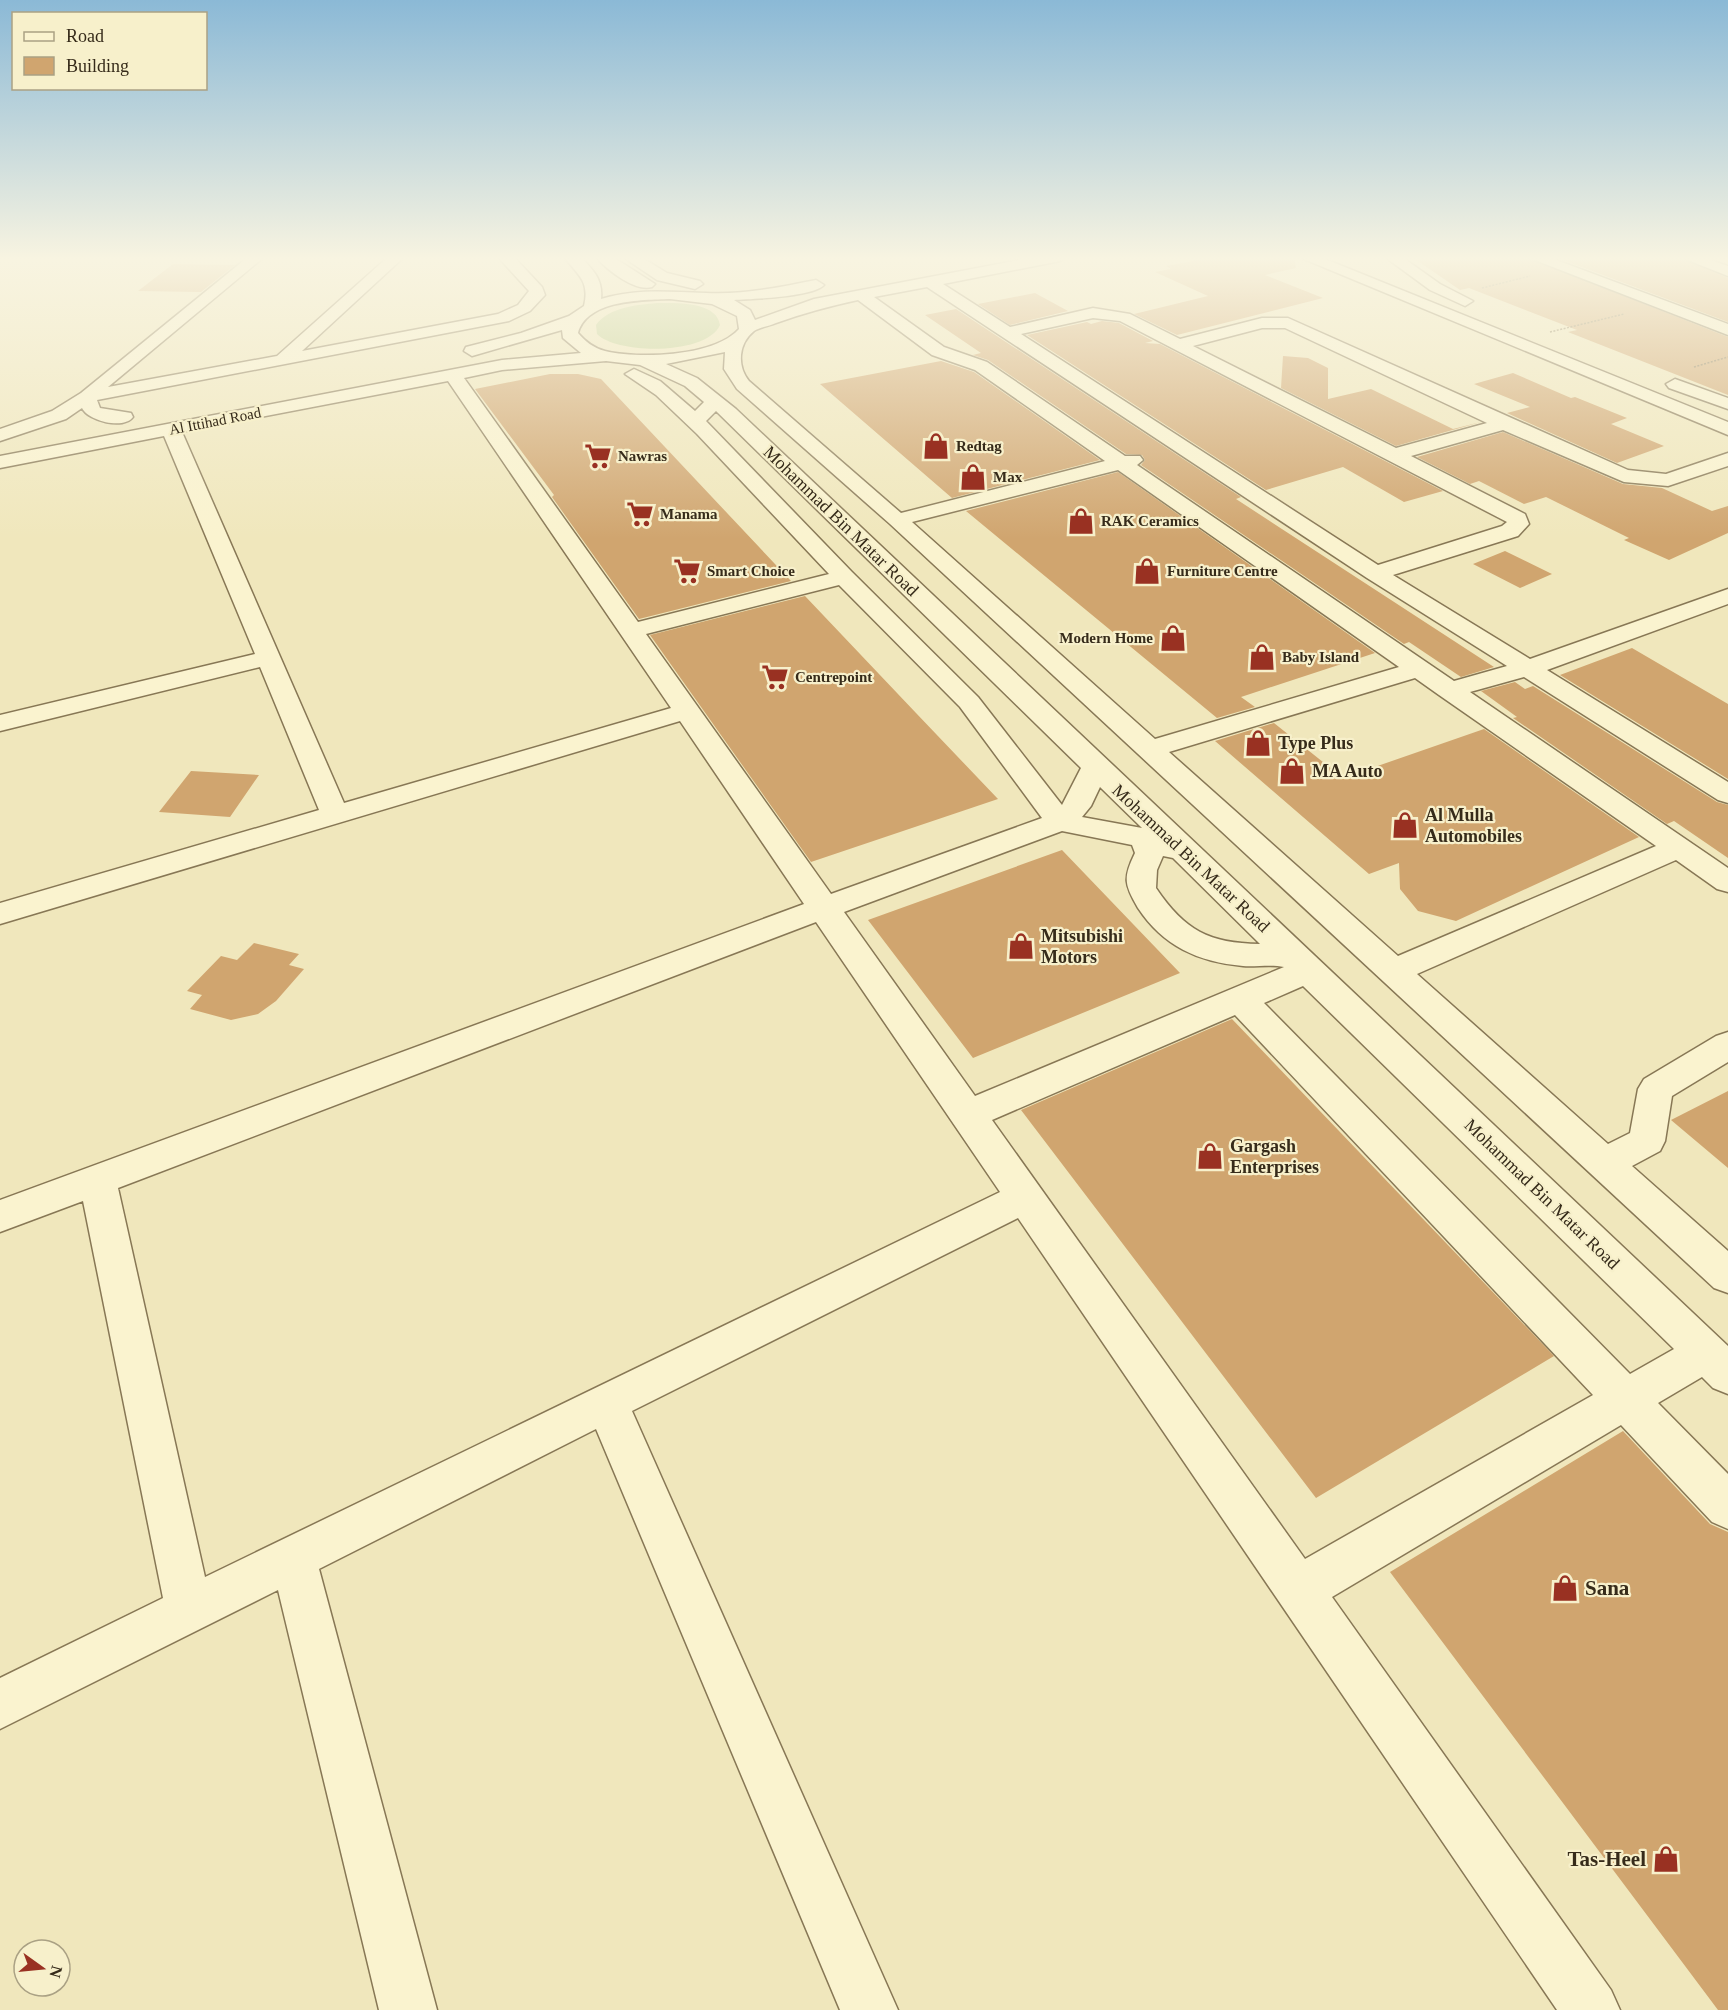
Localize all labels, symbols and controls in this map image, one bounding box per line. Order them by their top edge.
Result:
legend [12,12,207,90]
text: Road [66,26,104,46]
text: Building [66,56,129,76]
street label: Al Ittihad Road [168,404,263,438]
shop icon: Redtag [921,431,951,461]
place label: Redtag [956,438,1002,454]
supermarket icon: Nawras [583,441,613,471]
street label: Mohammad Bin Matar Road [759,442,923,600]
place label: Nawras [618,448,667,464]
shop icon: Max [958,462,988,492]
place label: Max [993,469,1023,485]
supermarket icon: Manama [625,499,655,529]
place label: Manama [660,506,718,522]
shop icon: RAK Ceramics [1066,506,1096,536]
place label: RAK Ceramics [1101,513,1199,529]
supermarket icon: Smart Choice [672,556,702,586]
shop icon: Furniture Centre [1132,556,1162,586]
place label: Smart Choice [707,563,795,579]
place label: Furniture Centre [1167,563,1278,579]
shop icon: Modern Home [1158,623,1188,653]
place label: Modern Home [1059,630,1153,646]
shop icon: Baby Island [1247,642,1277,672]
place label: Baby Island [1282,649,1360,665]
supermarket icon: Centrepoint [760,662,790,692]
place label: Centrepoint [795,669,872,685]
shop icon: Type Plus [1243,728,1273,758]
place label: Type Plus [1278,733,1353,753]
shop icon: MA Auto [1277,756,1307,786]
place label: MA Auto [1312,761,1383,781]
street label: Mohammad Bin Matar Road [1108,780,1274,936]
place label: Al Mulla Automobiles [1425,805,1522,846]
shop icon: Al Mulla Automobiles [1390,810,1420,840]
place label: Mitsubishi Motors [1041,926,1123,967]
shop icon: Mitsubishi Motors [1006,931,1036,961]
street label: Mohammad Bin Matar Road [1460,1115,1624,1273]
place label: Gargash Enterprises [1230,1136,1319,1177]
shop icon: Gargash Enterprises [1195,1141,1225,1171]
shop icon: Sana [1550,1573,1580,1603]
place label: Sana [1585,1576,1630,1600]
shop icon: Tas-Heel [1651,1844,1681,1874]
place label: Tas-Heel [1567,1847,1646,1871]
north arrow [12,1938,72,1998]
text: N [46,1964,66,1980]

